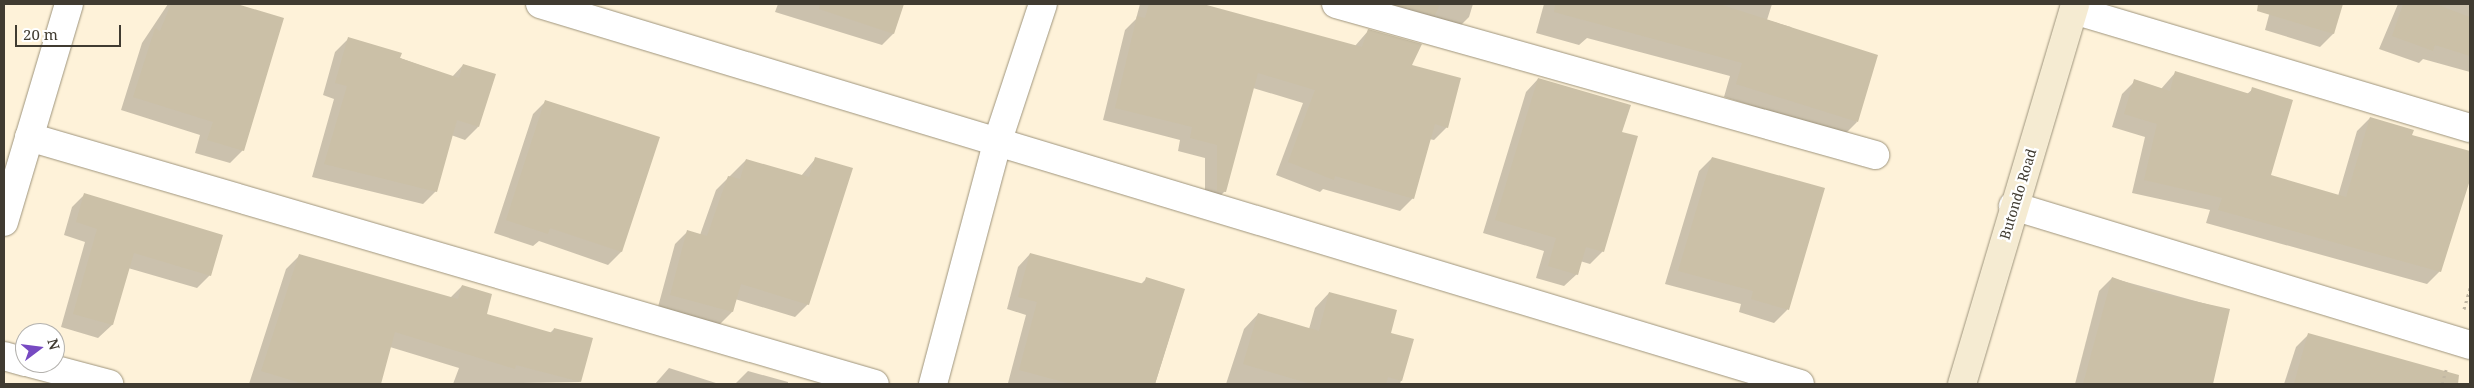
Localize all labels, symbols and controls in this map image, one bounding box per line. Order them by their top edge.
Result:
scale bar [18,15,124,47]
text: 20 m [23,24,58,44]
street label: Butondo Road [1996,147,2040,241]
north arrow [15,323,65,373]
text: N [43,336,65,352]

